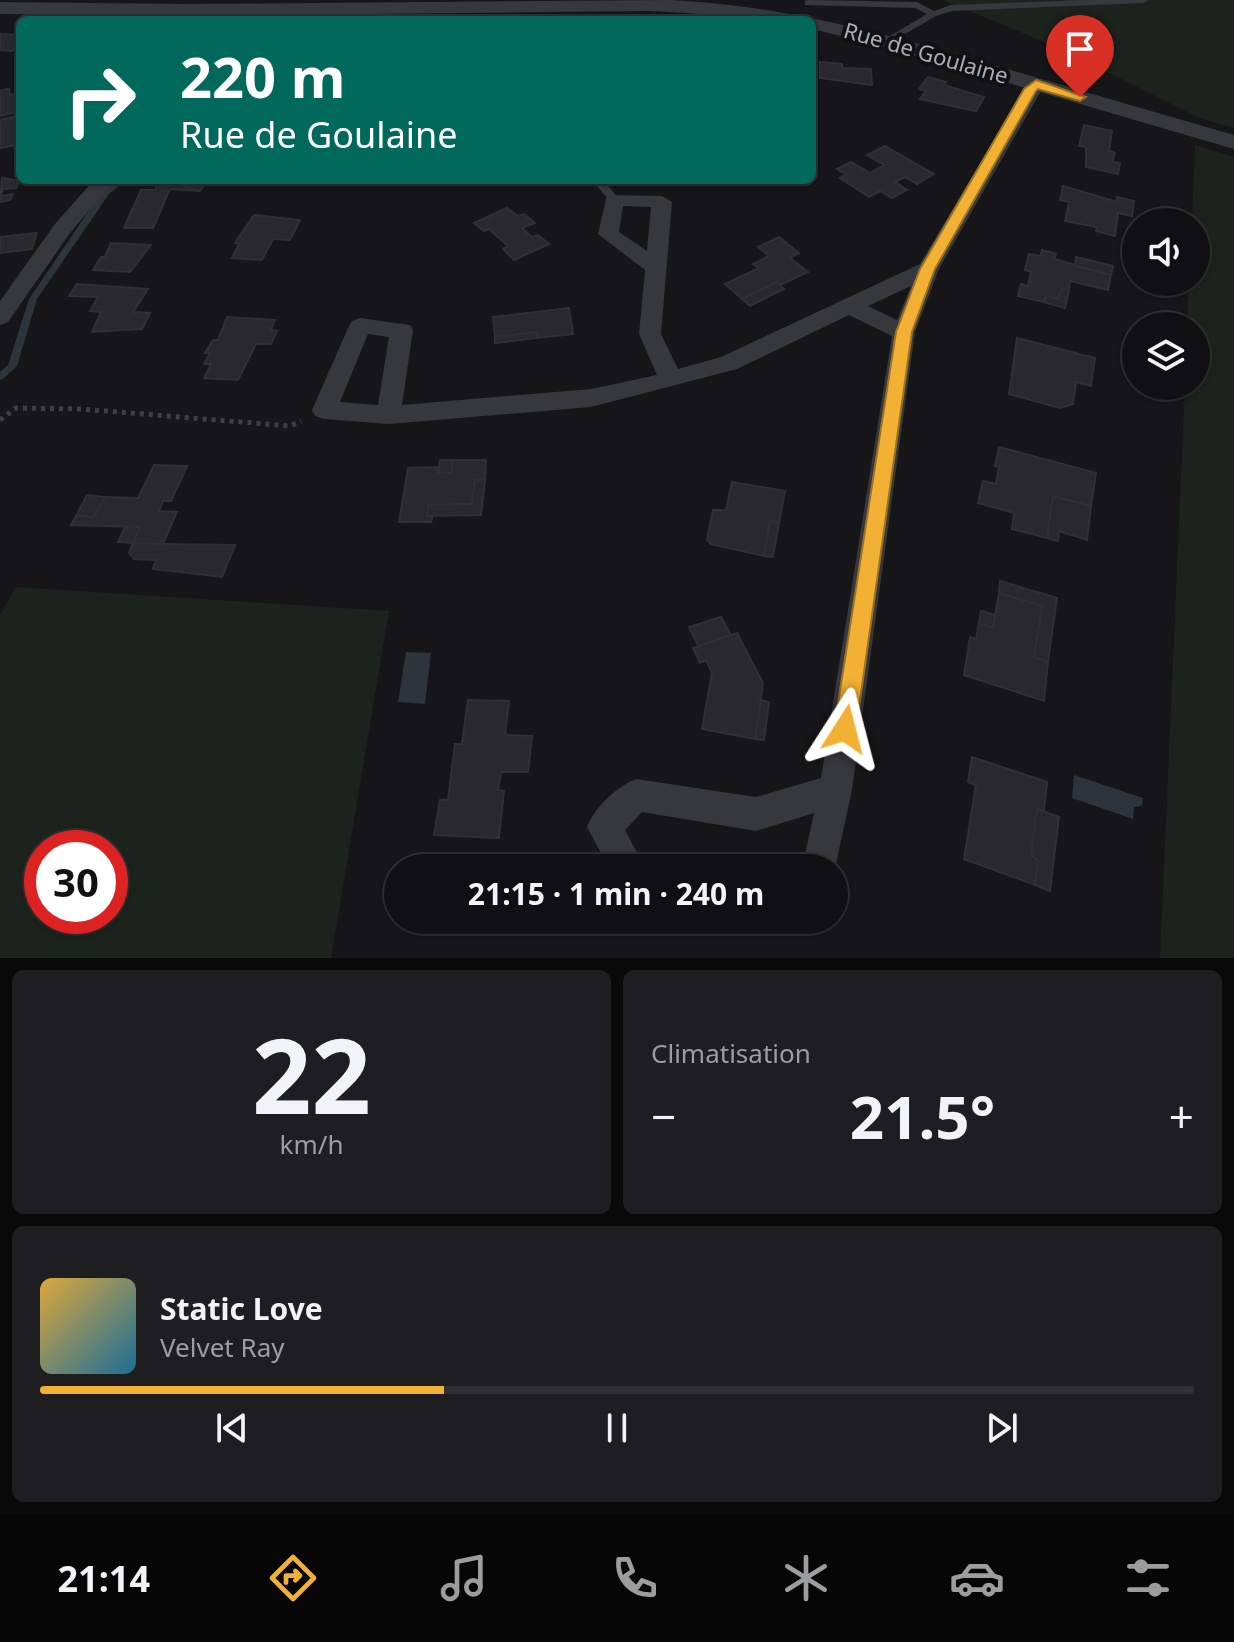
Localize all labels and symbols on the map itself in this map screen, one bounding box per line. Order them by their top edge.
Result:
street label: Rue de Goulaine [841,14,1012,90]
pin [1046,15,1114,97]
position arrow [803,687,887,771]
speed limit sign: 30 [24,830,128,934]

